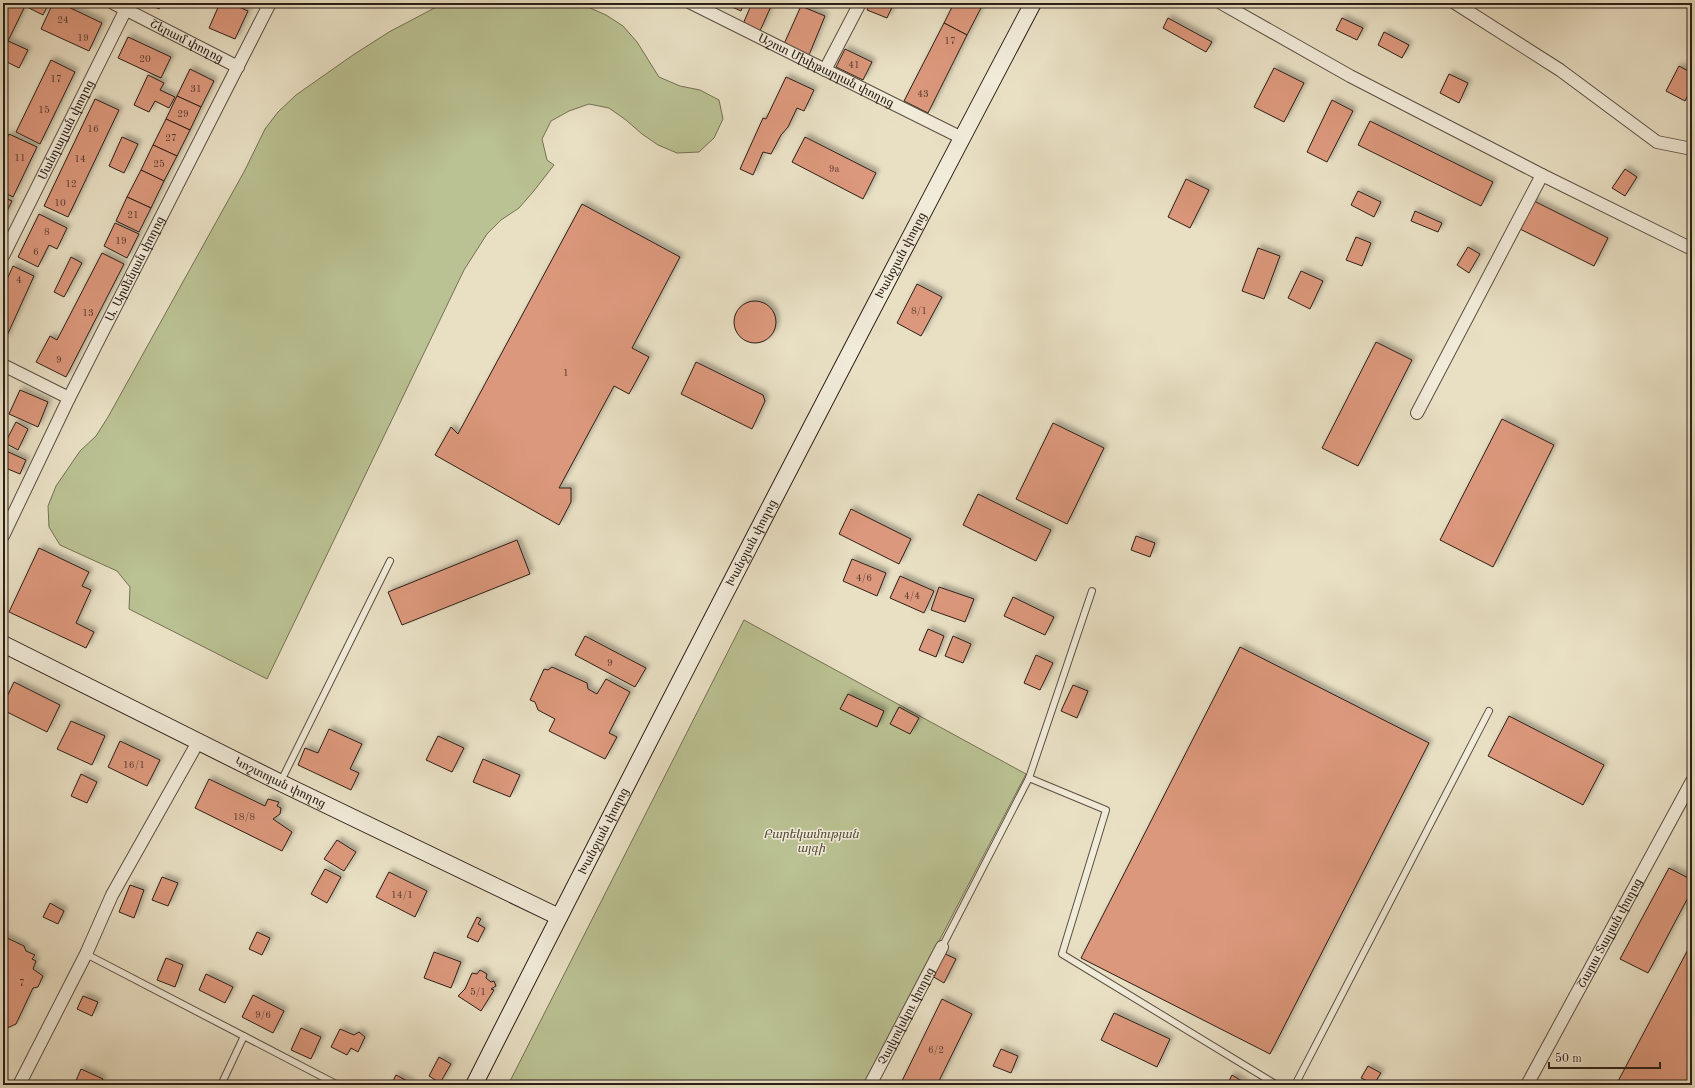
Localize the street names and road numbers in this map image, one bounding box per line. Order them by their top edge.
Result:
street label: Շերամ փողոց [148,18,225,65]
street label: Աշոտ Մխիթարյան փողոց [756,32,896,110]
street label: Մանդալյան փողոց [37,78,97,182]
street label: Խանջյան փողոց [874,211,929,301]
street label: Ա. Արմենյան փողոց [104,215,167,324]
street label: Խանջյան փողոց [725,498,780,589]
street label: Կոշտոյան փողոց [233,756,327,811]
street label: Խանջյան փողոց [577,786,631,877]
street label: Շարա Տալյան փողոց [1576,877,1645,990]
street label: Չայկովսկու փողոց [877,966,937,1067]

